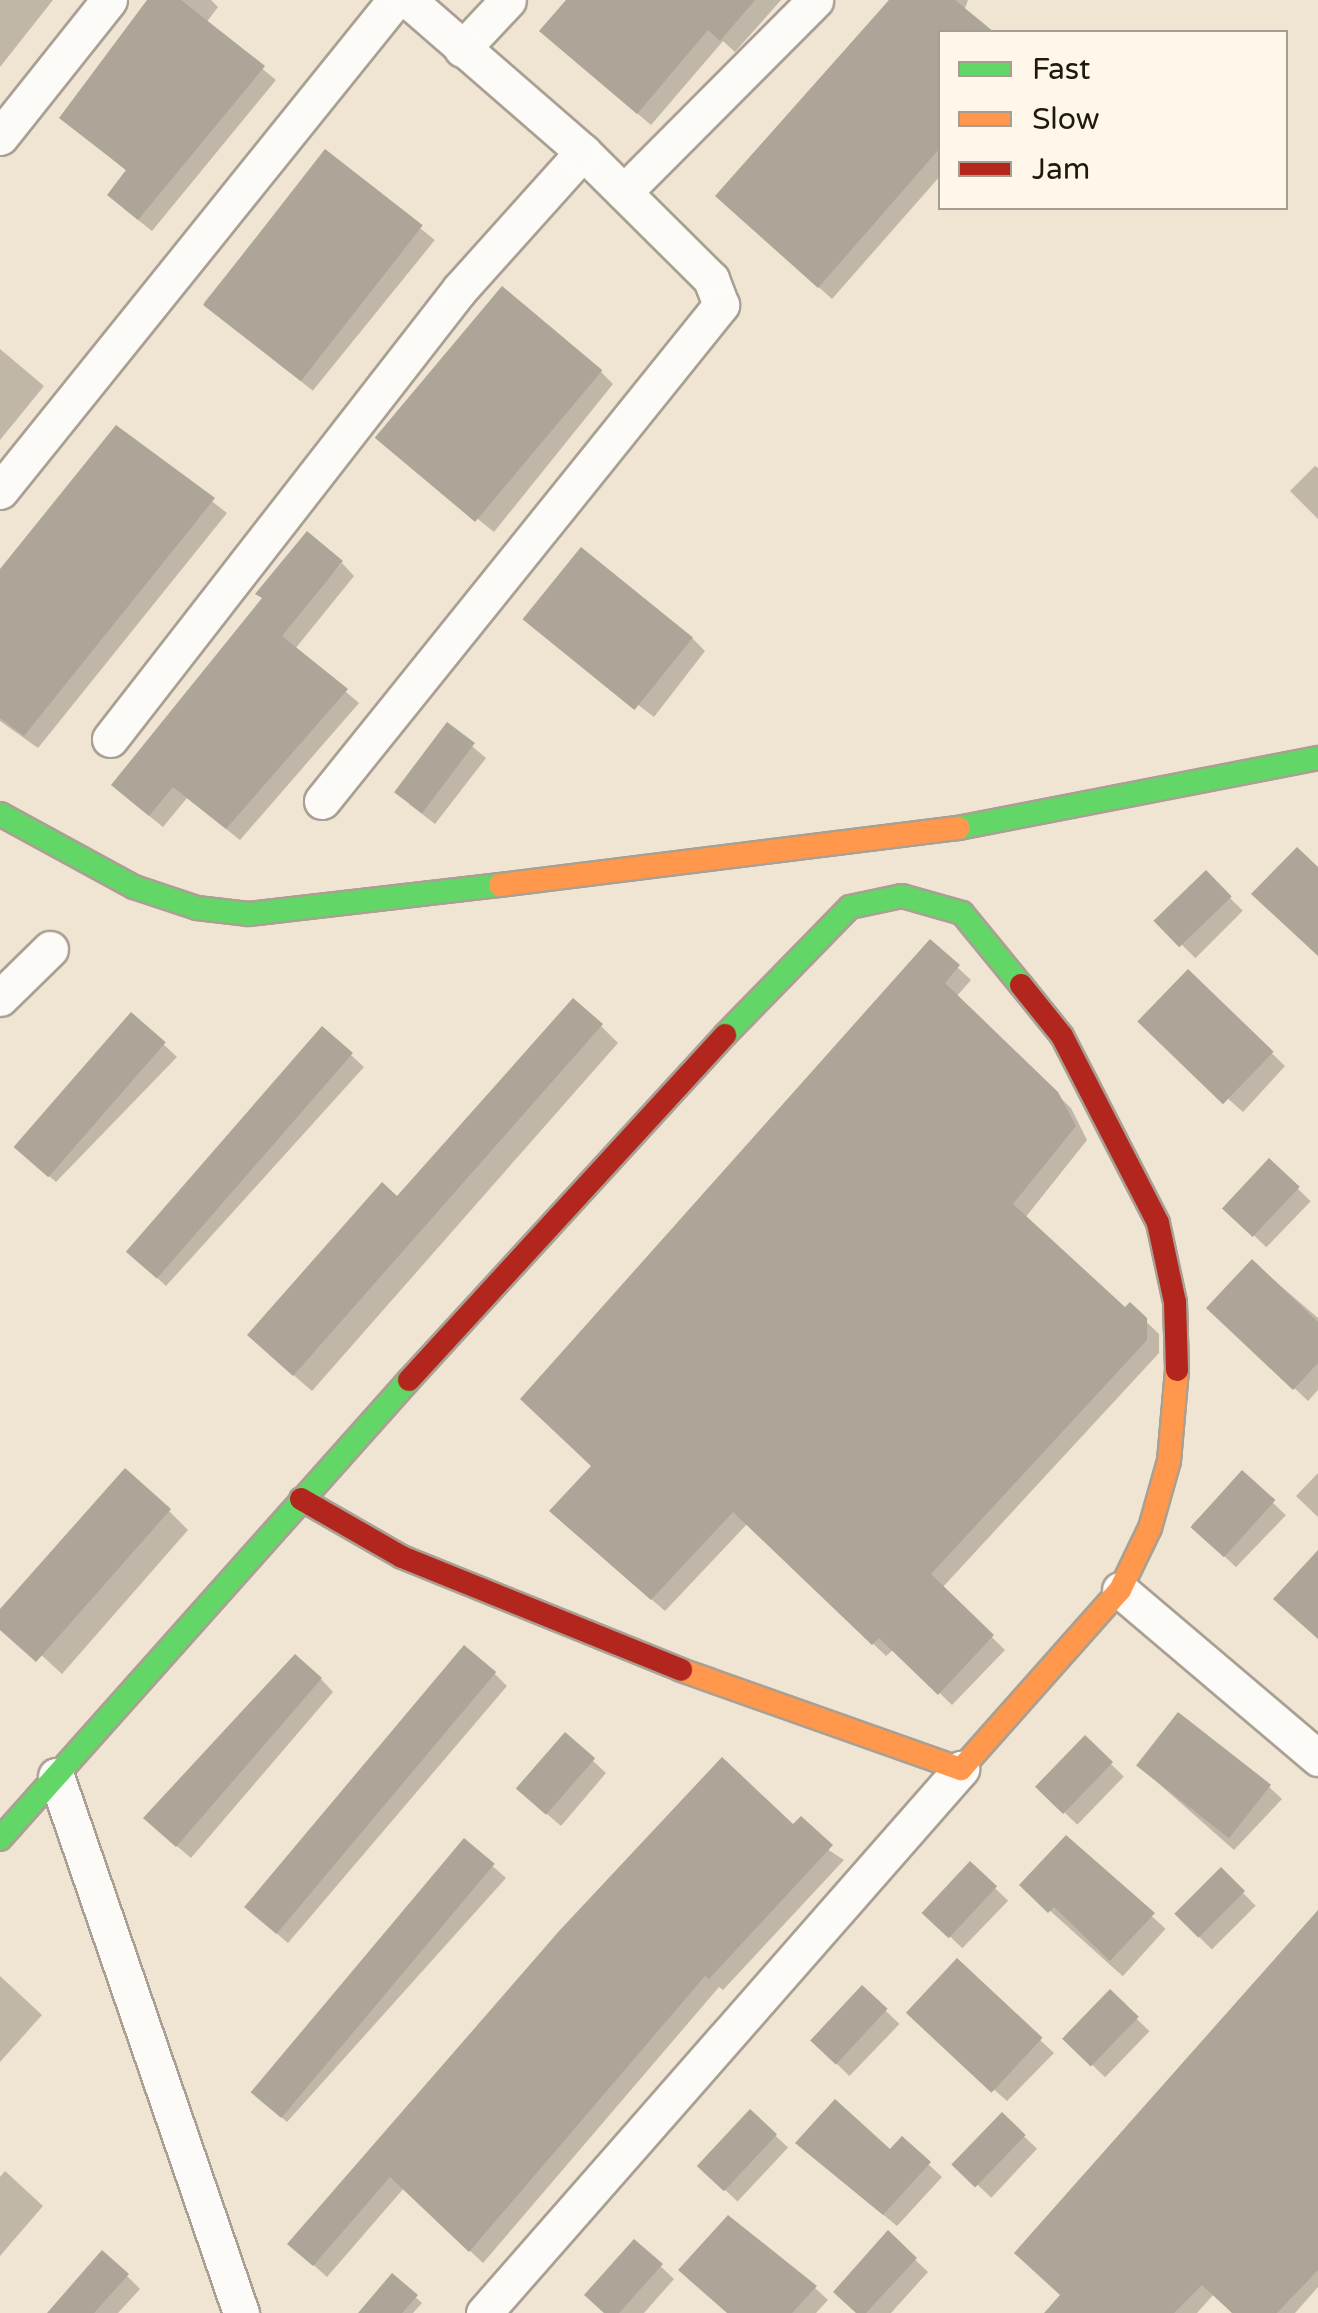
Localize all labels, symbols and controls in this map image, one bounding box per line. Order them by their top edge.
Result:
legend [938,30,1288,210]
text: Fast [1032,51,1091,88]
text: Slow [1032,101,1100,138]
text: Jam [1032,151,1090,188]

